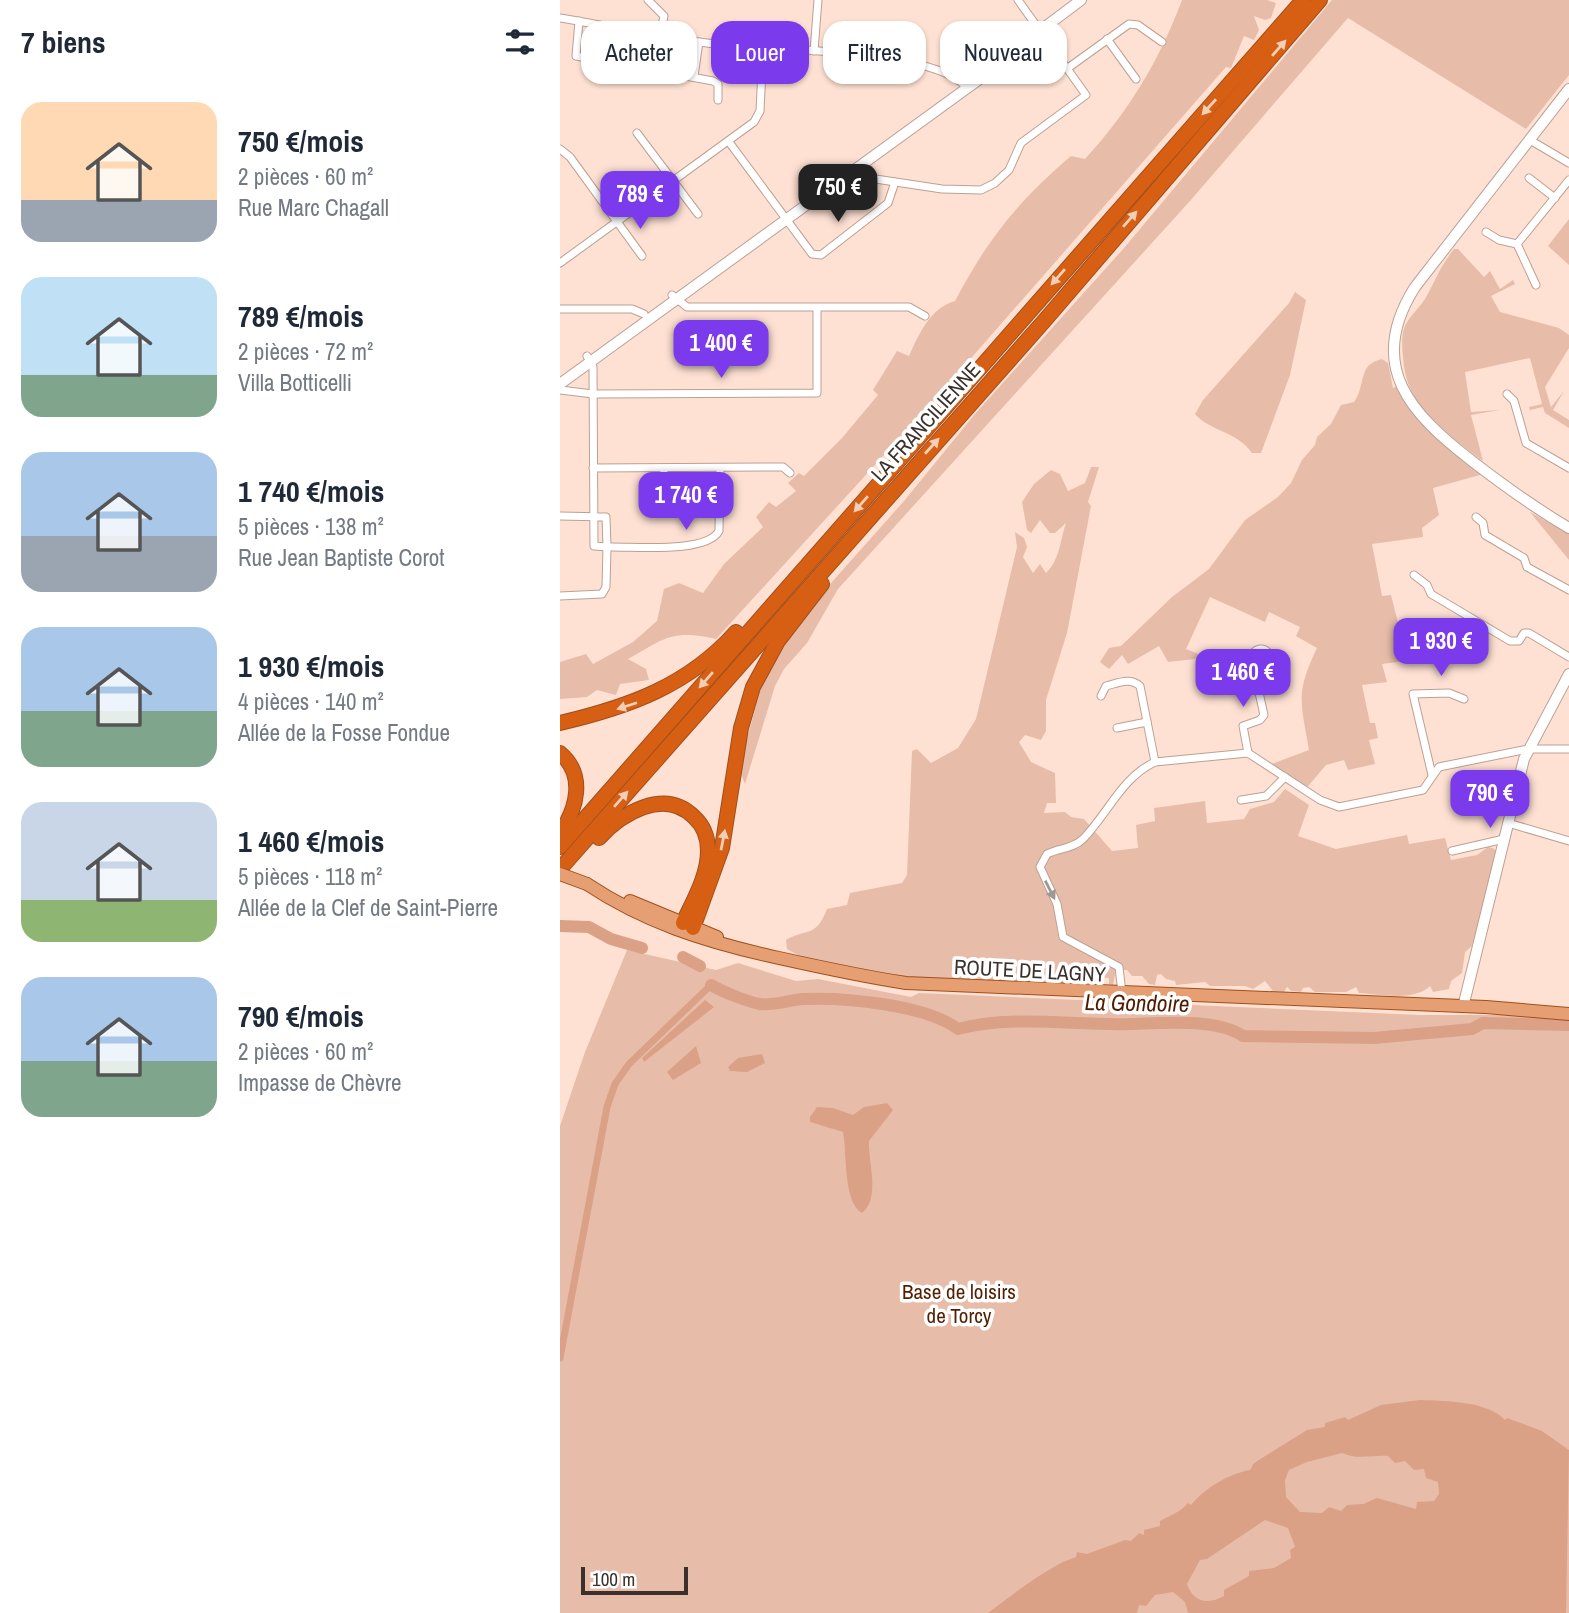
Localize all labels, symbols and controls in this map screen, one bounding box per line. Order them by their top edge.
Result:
chip: Acheter [581,21,697,84]
chip: Louer [711,21,809,84]
chip: Filtres [823,21,926,84]
chip: Nouveau [940,21,1067,84]
text: 7 biens [21,22,106,62]
icon: filters [501,23,539,61]
one-way arrow [1271,40,1287,57]
one-way arrow [1202,98,1217,115]
text: 750 €/mois [238,121,364,161]
icon: home [77,130,161,214]
text: 2 pièces · 60 m² [238,161,373,192]
pin: 750 € [789,164,887,224]
text: 750 € [814,171,862,202]
pin: 789 € [591,172,689,231]
text: 789 € [616,178,664,209]
text: Rue Marc Chagall [238,192,389,223]
one-way arrow [1122,210,1138,228]
one-way arrow [1050,268,1066,286]
text: 789 €/mois [238,296,364,336]
icon: home [77,305,161,389]
pin: 1 400 € [656,320,786,380]
text: 1 400 € [690,327,752,358]
text: 2 pièces · 72 m² [238,336,373,367]
street label: LA FRANCILIENNE [864,356,987,488]
text: Villa Botticelli [238,367,352,398]
one-way arrow [924,437,940,455]
text: 1 740 €/mois [238,471,384,511]
pin: 1 740 € [621,472,751,532]
text: 1 740 € [655,479,717,510]
icon: home [77,480,161,564]
one-way arrow [853,495,869,513]
text: 5 pièces · 138 m² [238,511,384,542]
text: Rue Jean Baptiste Corot [238,542,445,573]
pin: 1 930 € [1376,618,1506,678]
text: 1 930 € [1410,625,1472,656]
text: 1 930 €/mois [238,646,384,686]
pin: 1 460 € [1178,650,1308,709]
icon: home [77,655,161,739]
text: 1 460 € [1212,656,1274,687]
one-way arrow [699,671,715,688]
text: 4 pièces · 140 m² [238,686,384,717]
one-way arrow [617,701,638,711]
text: Allée de la Fosse Fondue [238,717,450,748]
pin: 790 € [1441,770,1539,830]
text: 790 € [1466,777,1514,808]
one-way arrow [613,790,629,808]
text: 1 460 €/mois [238,821,384,861]
one-way arrow [718,829,729,851]
icon: home [77,830,161,914]
text: 5 pièces · 118 m² [238,861,382,892]
one-way arrow [1044,880,1056,900]
text: Allée de la Clef de Saint-Pierre [238,892,498,923]
street label: ROUTE DE LAGNY [953,952,1107,989]
water label: La Gondoire [1084,986,1190,1019]
text: 790 €/mois [238,996,364,1036]
icon: home [77,1005,161,1089]
text: 2 pièces · 60 m² [238,1036,373,1067]
text: Impasse de Chèvre [238,1067,402,1098]
park label: Base de loisirs de Torcy [902,1277,1016,1330]
scale bar [581,1564,688,1596]
text: 100 m [592,1566,635,1592]

